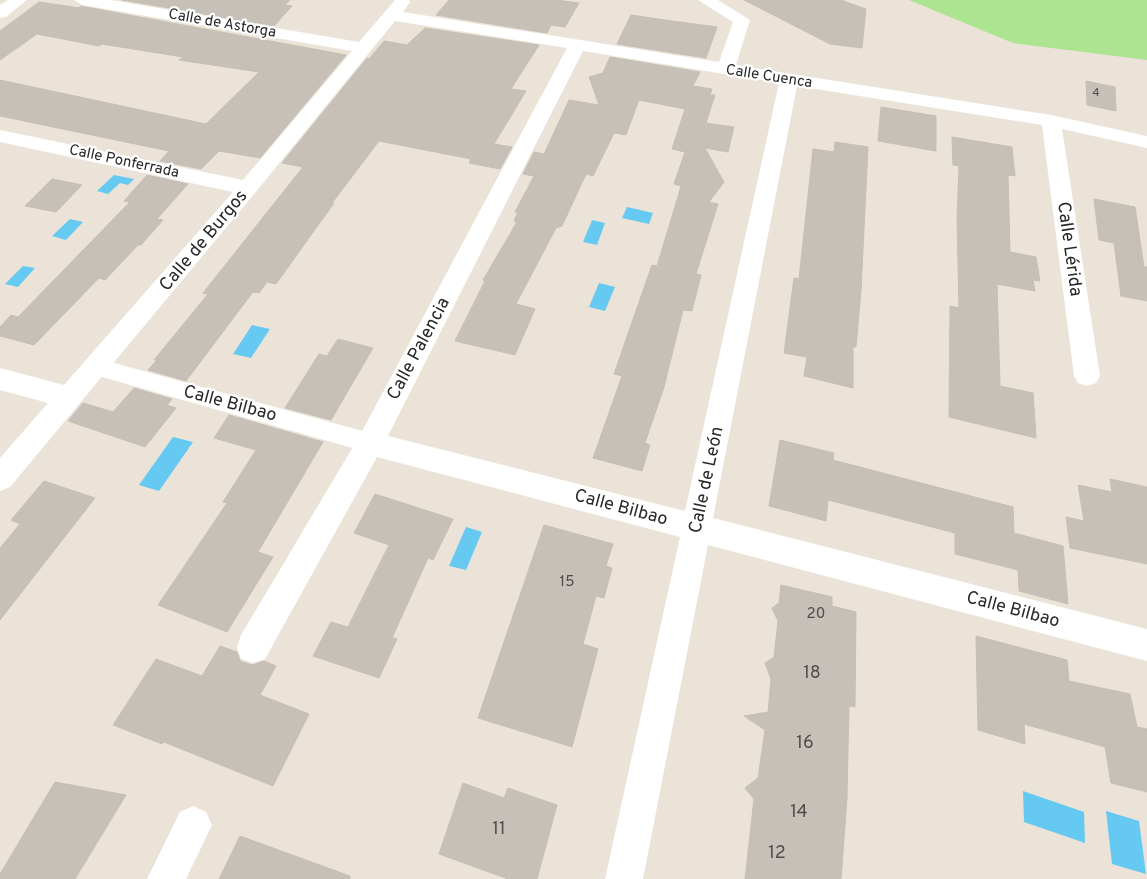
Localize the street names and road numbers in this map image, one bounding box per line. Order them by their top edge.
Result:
street label: Calle de Astorga [167,5,277,43]
street label: Calle Cuenca [724,61,814,93]
street label: Calle Ponferrada [67,141,181,183]
street label: Calle de Burgos [155,186,253,296]
street label: Calle Lérida [1051,200,1087,298]
street label: Calle Palencia [382,294,456,404]
street label: Calle Bilbao [181,381,279,427]
street label: Calle de León [684,424,730,536]
street label: Calle Bilbao [572,485,670,531]
street label: Calle Bilbao [964,587,1062,633]

